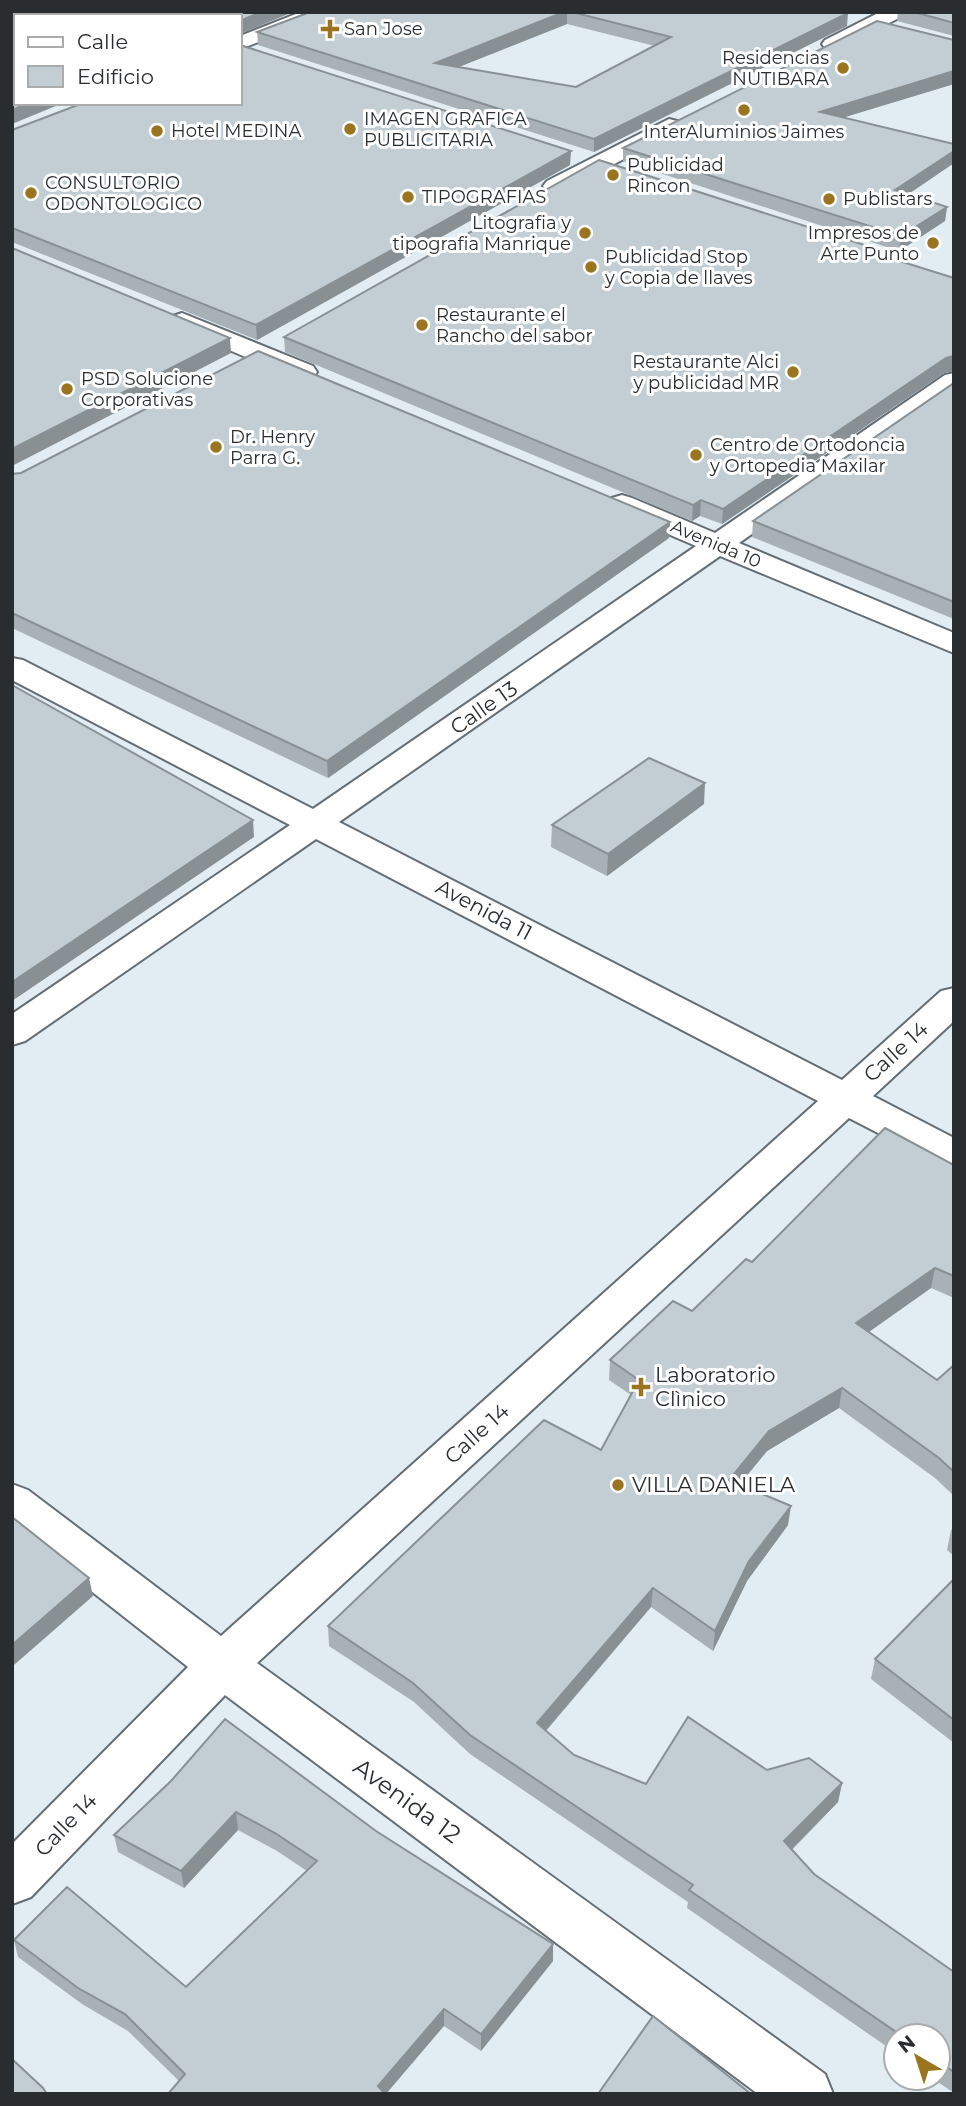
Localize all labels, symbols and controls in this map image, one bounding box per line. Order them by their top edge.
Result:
legend [14,14,242,105]
place label: San Jose [344,18,423,40]
marker: San Jose [322,21,338,37]
text: Calle [77,29,128,54]
place label: Residencias NUTIBARA [722,47,829,90]
marker: Residencias NUTIBARA [835,60,851,76]
text: Edificio [77,64,154,89]
marker: InterAluminios Jaimes [736,102,752,118]
place label: IMAGEN GRAFICA PUBLICITARIA [364,108,527,151]
place label: Hotel MEDINA [171,120,301,142]
marker: IMAGEN GRAFICA PUBLICITARIA [342,121,358,137]
place label: InterAluminios Jaimes [644,121,845,143]
marker: Hotel MEDINA [149,123,165,139]
place label: Publicidad Rincon [627,154,724,197]
marker: Publicidad Rincon [605,167,621,183]
place label: CONSULTORIO ODONTOLOGICO [45,172,202,215]
marker: CONSULTORIO ODONTOLOGICO [23,185,39,201]
place label: TIPOGRAFIAS [422,186,546,208]
place label: Publistars [843,188,932,210]
marker: TIPOGRAFIAS [400,189,416,205]
marker: Publistars [821,191,837,207]
place label: Litografia y tipografia Manrique [393,212,571,255]
place label: Impresos de Arte Punto [808,222,919,265]
marker: Litografia y tipografia Manrique [577,225,593,241]
marker: Impresos de Arte Punto [925,235,941,251]
place label: Publicidad Stop y Copia de llaves [604,246,753,289]
marker: Publicidad Stop y Copia de llaves [583,259,599,275]
place label: Restaurante el Rancho del sabor [436,304,593,347]
marker: Restaurante el Rancho del sabor [414,317,430,333]
place label: Restaurante Alci y publicidad MR [632,351,779,394]
marker: Restaurante Alci y publicidad MR [785,364,801,380]
place label: PSD Solucione Corporativas [81,368,213,411]
marker: PSD Solucione Corporativas [59,381,75,397]
place label: Dr. Henry Parra G. [230,426,315,469]
place label: Centro de Ortodoncia y Ortopedia Maxilar [709,434,905,477]
marker: Dr. Henry Parra G. [208,439,224,455]
marker: Centro de Ortodoncia y Ortopedia Maxilar [688,447,704,463]
street label: Avenida 10 [668,515,764,573]
street label: Calle 13 [445,676,522,740]
street label: Avenida 11 [432,874,537,945]
street label: Calle 14 [858,1016,933,1087]
place label: Laboratorio Clìnico [655,1362,776,1411]
marker: Laboratorio Clìnico [633,1379,649,1395]
street label: Calle 14 [439,1398,514,1469]
place label: VILLA DANIELA [632,1472,796,1497]
marker: VILLA DANIELA [610,1477,626,1493]
street label: Avenida 12 [348,1752,467,1849]
street label: Calle 14 [30,1788,102,1861]
north arrow [882,2022,952,2092]
text: N [893,2030,920,2058]

